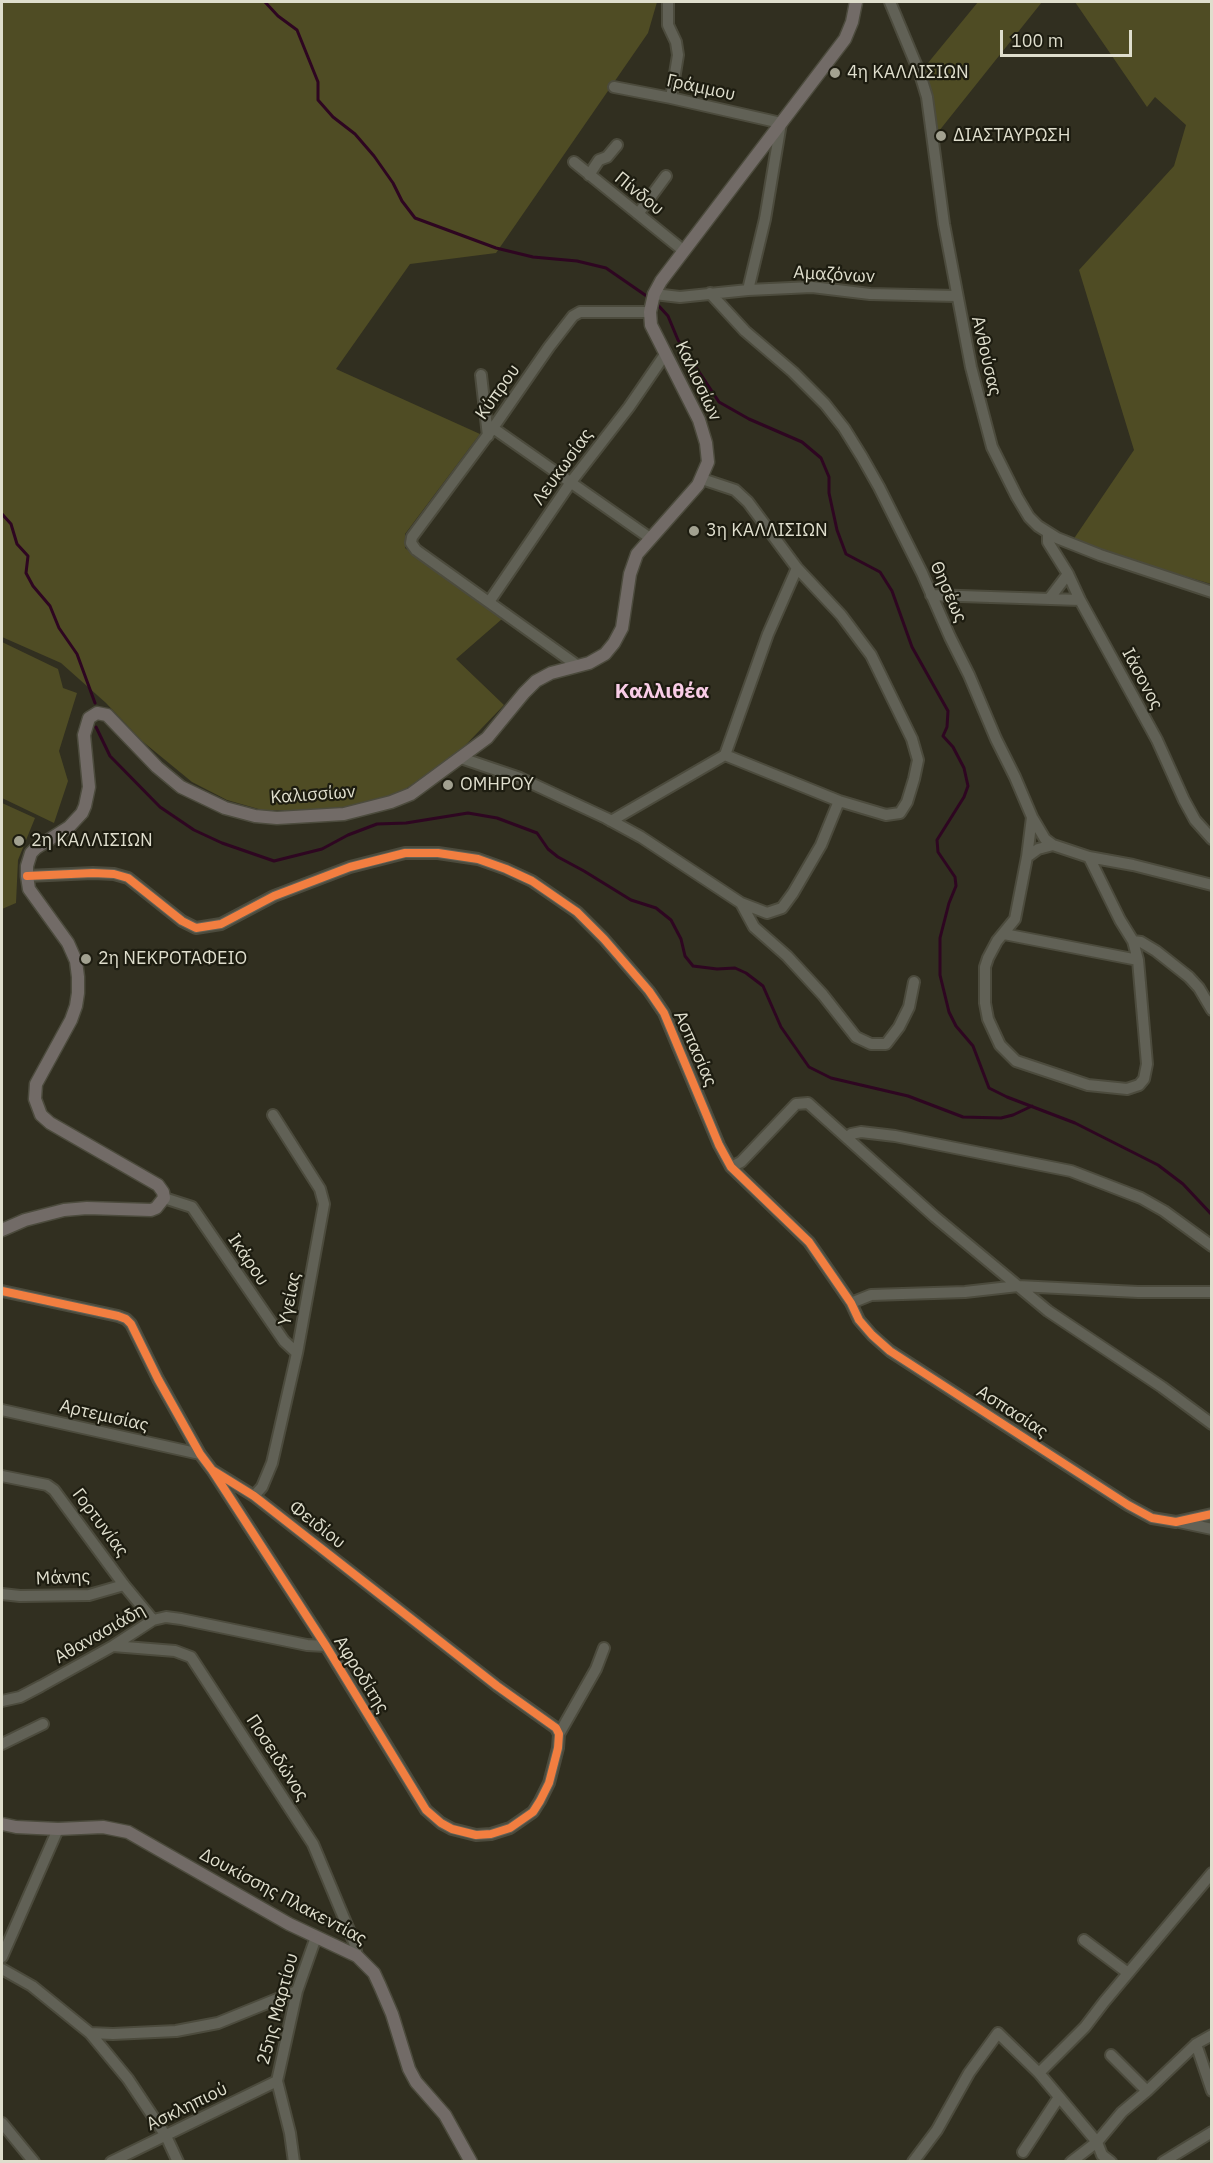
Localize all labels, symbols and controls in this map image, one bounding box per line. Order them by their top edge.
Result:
scale bar [1003,18,1135,56]
text: 100 m [1011,29,1063,52]
place label: 4η ΚΑΛΛΙΣΙΩΝ [847,62,969,84]
marker: 4η ΚΑΛΛΙΣΙΩΝ [828,66,842,80]
street label: Γράμμου [665,70,737,106]
place label: ΔΙΑΣΤΑΥΡΩΣΗ [953,125,1071,147]
marker: ΔΙΑΣΤΑΥΡΩΣΗ [934,129,948,143]
street label: Πίνδου [610,168,668,220]
street label: Αμαζόνων [793,262,875,288]
street label: Ανθούσας [966,314,1006,398]
street label: Καλισσίων [670,338,726,424]
street label: Κύπρου [471,360,525,424]
street label: Λευκωσίας [528,425,598,509]
place label: 3η ΚΑΛΛΙΣΙΩΝ [706,520,828,542]
marker: 3η ΚΑΛΛΙΣΙΩΝ [687,524,701,538]
street label: Θησέως [925,558,971,626]
street label: Ιάσονος [1117,644,1167,714]
district label: Καλλιθέα [615,679,709,705]
place label: ΟΜΗΡΟΥ [460,774,534,796]
marker: ΟΜΗΡΟΥ [441,778,455,792]
street label: Καλισσίων [270,781,356,809]
place label: 2η ΚΑΛΛΙΣΙΩΝ [31,830,153,852]
marker: 2η ΚΑΛΛΙΣΙΩΝ [12,834,26,848]
place label: 2η ΝΕΚΡΟΤΑΦΕΙΟ [98,948,247,970]
marker: 2η ΝΕΚΡΟΤΑΦΕΙΟ [79,952,93,966]
street label: Ασπασίας [669,1008,721,1090]
street label: Ικάρου [223,1230,273,1290]
street label: Υγείας [274,1271,306,1327]
street label: Ασπασίας [972,1381,1052,1443]
street label: Αρτεμισίας [57,1395,151,1437]
street label: Γορτυνίας [67,1484,133,1562]
street label: Φειδίου [285,1496,349,1554]
street label: Μάνης [35,1566,91,1590]
street label: Αθανασιάδη [51,1599,149,1669]
street label: Αφροδίτης [329,1632,393,1718]
street label: Ποσειδώνος [241,1711,313,1805]
street label: Δουκίσσης Πλακεντίας [196,1844,370,1950]
street label: 25ης Μαρτίου [253,1951,303,2067]
street label: Ασκληπιού [143,2078,231,2136]

